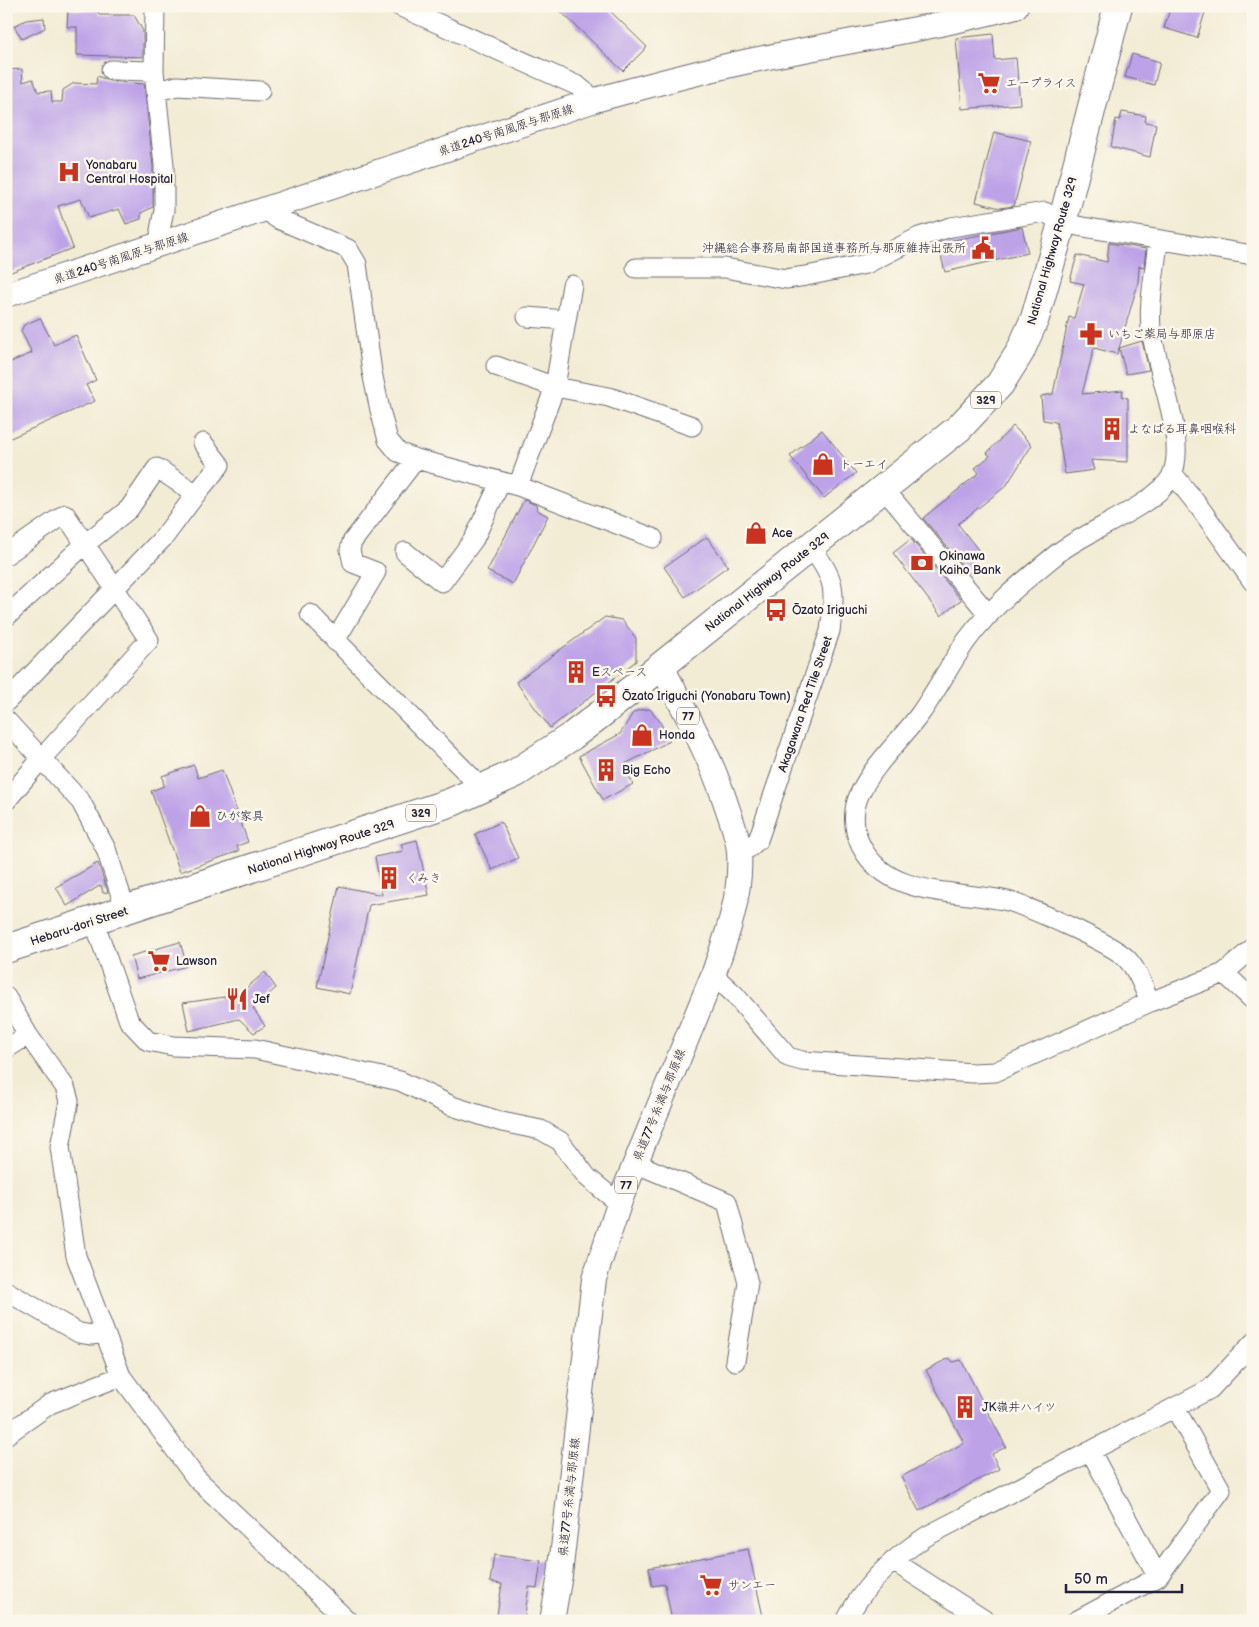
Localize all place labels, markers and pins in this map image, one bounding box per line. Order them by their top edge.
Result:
supermarket icon: エープライス [976,70,1002,96]
place label: エープライス [1006,76,1077,91]
place label: Yonabaru Central Hospital [85,158,173,187]
hospital icon: Yonabaru Central Hospital [56,159,82,185]
public building icon: 沖縄総合事務局南部国道事務所与那原維持出張所 [970,235,996,261]
place label: 沖縄総合事務局南部国道事務所与那原維持出張所 [702,241,966,256]
pharmacy icon: いちご薬局与那原店 [1078,321,1104,347]
place label: いちご薬局与那原店 [1108,327,1216,342]
building icon: よなばる耳鼻咽喉科 [1099,416,1125,442]
place label: よなばる耳鼻咽喉科 [1128,422,1236,437]
shop icon: トーエイ [810,451,836,477]
place label: トーエイ [840,457,888,472]
shop icon: Ace [743,520,769,546]
place label: Ace [772,526,793,541]
place label: Okinawa Kaiho Bank [939,549,1001,578]
bank icon: Okinawa Kaiho Bank [909,550,935,576]
bus stop icon: Ōzato Iriguchi [763,597,789,623]
place label: Ōzato Iriguchi [792,602,868,618]
building icon: Eスペース [563,659,589,685]
place label: Eスペース [592,665,647,680]
bus stop icon: Ōzato Iriguchi (Yonabaru Town) [593,683,619,709]
place label: Ōzato Iriguchi (Yonabaru Town) [622,688,791,704]
shop icon: Honda [629,722,655,748]
place label: Honda [659,728,695,743]
building icon: Big Echo [593,757,619,783]
place label: Big Echo [622,763,671,778]
shop icon: ひが家具 [187,803,213,829]
place label: ひが家具 [216,809,264,824]
building icon: くみき [376,865,402,891]
place label: くみき [406,871,441,886]
supermarket icon: Lawson [146,948,172,974]
place label: Lawson [176,954,217,969]
restaurant icon: Jef [224,986,250,1012]
place label: Jef [253,992,270,1007]
building icon: JK嶺井ハイツ [952,1394,978,1420]
place label: JK嶺井ハイツ [982,1400,1056,1415]
supermarket icon: サンエー [698,1572,724,1598]
place label: サンエー [728,1578,776,1593]

